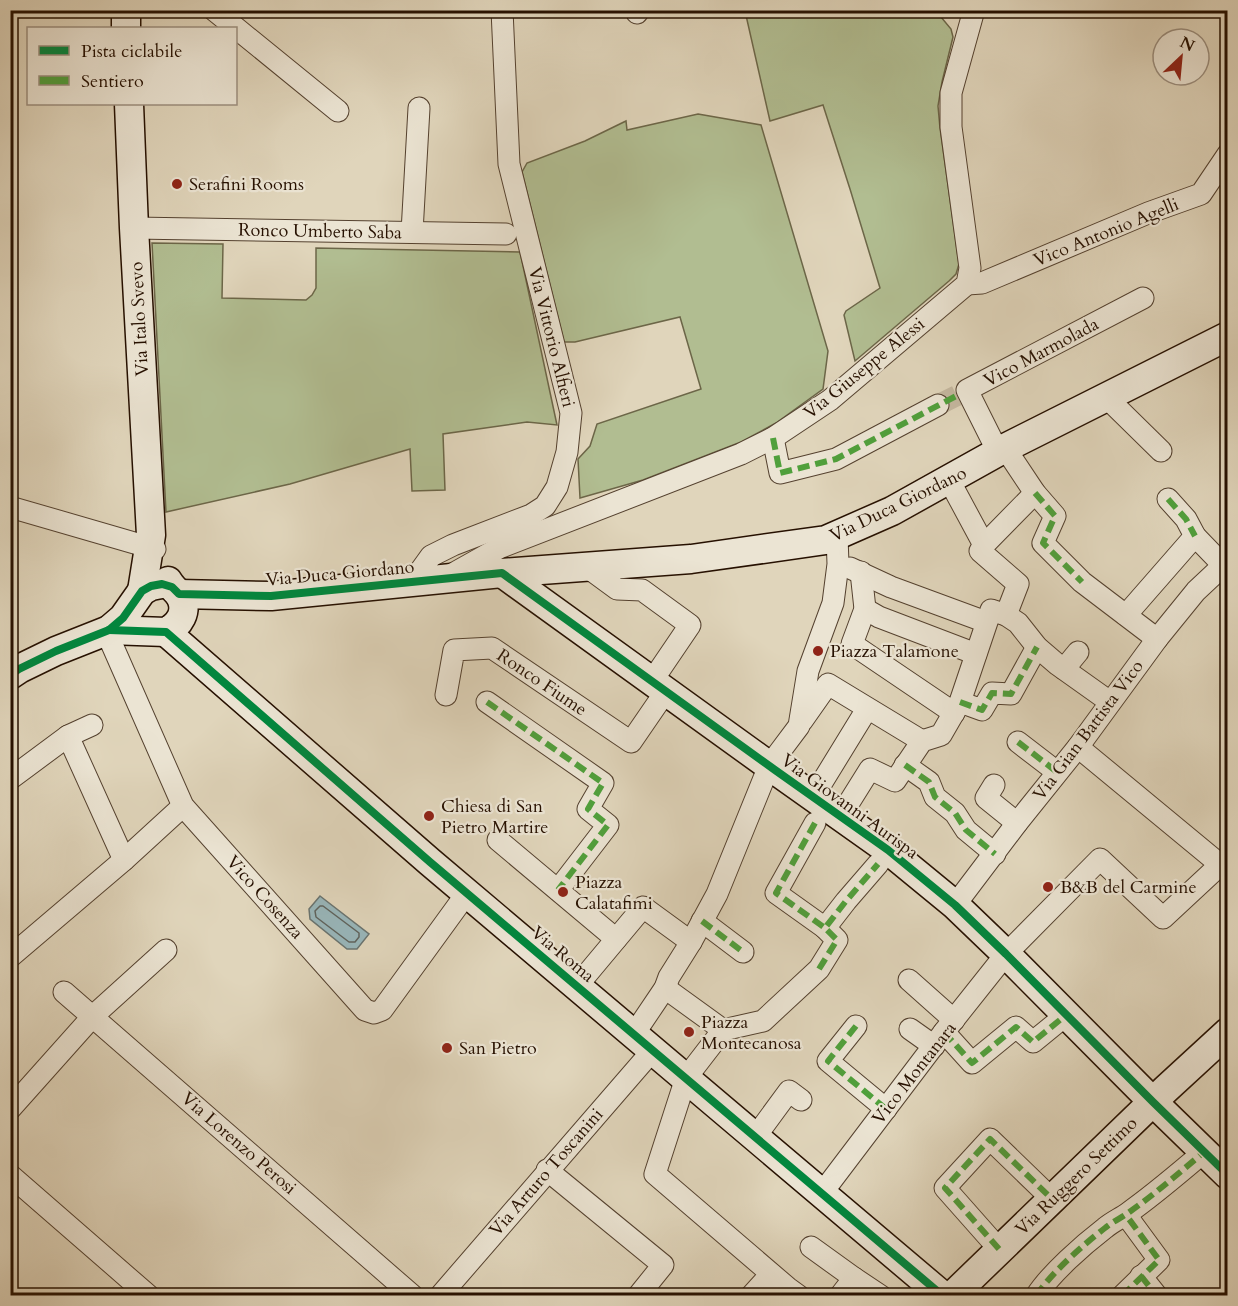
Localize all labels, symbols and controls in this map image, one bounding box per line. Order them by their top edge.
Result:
legend [27,27,237,105]
north arrow [1151,27,1211,87]
text: N [1176,31,1198,57]
text: Pista ciclabile [81,39,182,64]
text: Sentiero [81,69,144,94]
place label: Serafini Rooms [189,172,304,197]
marker: Serafini Rooms [170,177,184,191]
street label: Vico Antonio Agelli [1030,192,1183,273]
street label: Ronco Umberto Saba [238,218,402,245]
street label: Via Italo Svevo [124,261,155,377]
street label: Via Vittorio Alfieri [522,264,581,410]
street label: Vico Marmolada [979,311,1103,393]
street label: Via Giuseppe Alessi [799,312,930,425]
street label: Via Duca Giordano [826,460,971,548]
street label: Via Duca Giordano [265,555,416,592]
place label: Piazza Talamone [830,639,959,664]
street label: Ronco Fiume [492,643,592,722]
marker: Piazza Talamone [811,644,825,658]
street label: Via Gian Battista Vico [1027,655,1150,806]
street label: Via Giovanni Aurispa [776,748,924,865]
place label: Chiesa di San Pietro Martire [441,794,548,840]
marker: Chiesa di San Pietro Martire [422,809,436,823]
street label: Vico Cosenza [220,850,309,945]
place label: Piazza Calatafimi [575,870,653,916]
place label: B&B del Carmine [1060,875,1197,900]
marker: B&B del Carmine [1041,880,1055,894]
marker: Piazza Calatafimi [556,885,570,899]
street label: Via Roma [525,920,600,989]
place label: Piazza Montecanosa [701,1010,802,1056]
street label: Vico Montanara [866,1017,962,1130]
marker: Piazza Montecanosa [682,1025,696,1039]
place label: San Pietro [459,1036,537,1061]
marker: San Pietro [440,1041,454,1055]
street label: Via Lorenzo Perosi [176,1086,302,1200]
street label: Via Arturo Toscanini [484,1103,609,1242]
street label: Via Ruggero Settimo [1010,1111,1143,1241]

